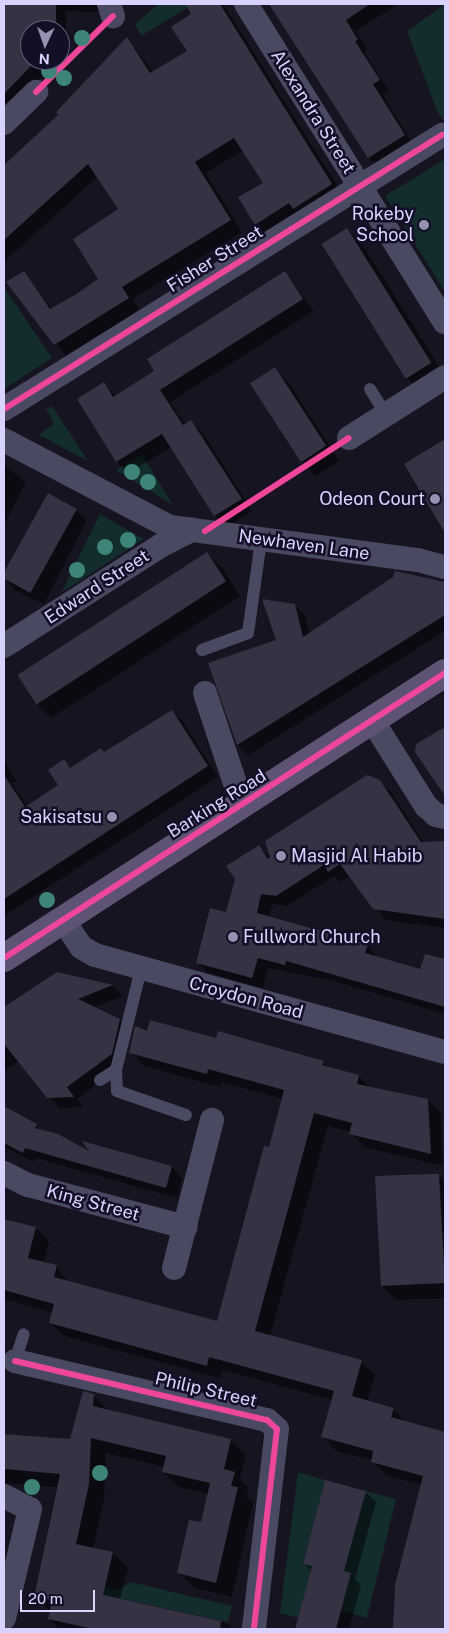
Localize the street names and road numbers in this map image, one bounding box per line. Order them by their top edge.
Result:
street label: Alexandra Street [266,46,360,178]
street label: Fisher Street [163,221,267,297]
street label: Newhaven Lane [237,525,371,565]
street label: Edward Street [41,545,153,629]
street label: Barking Road [164,765,270,843]
street label: Croydon Road [187,972,305,1024]
street label: King Street [44,1180,142,1226]
street label: Philip Street [153,1368,259,1412]

